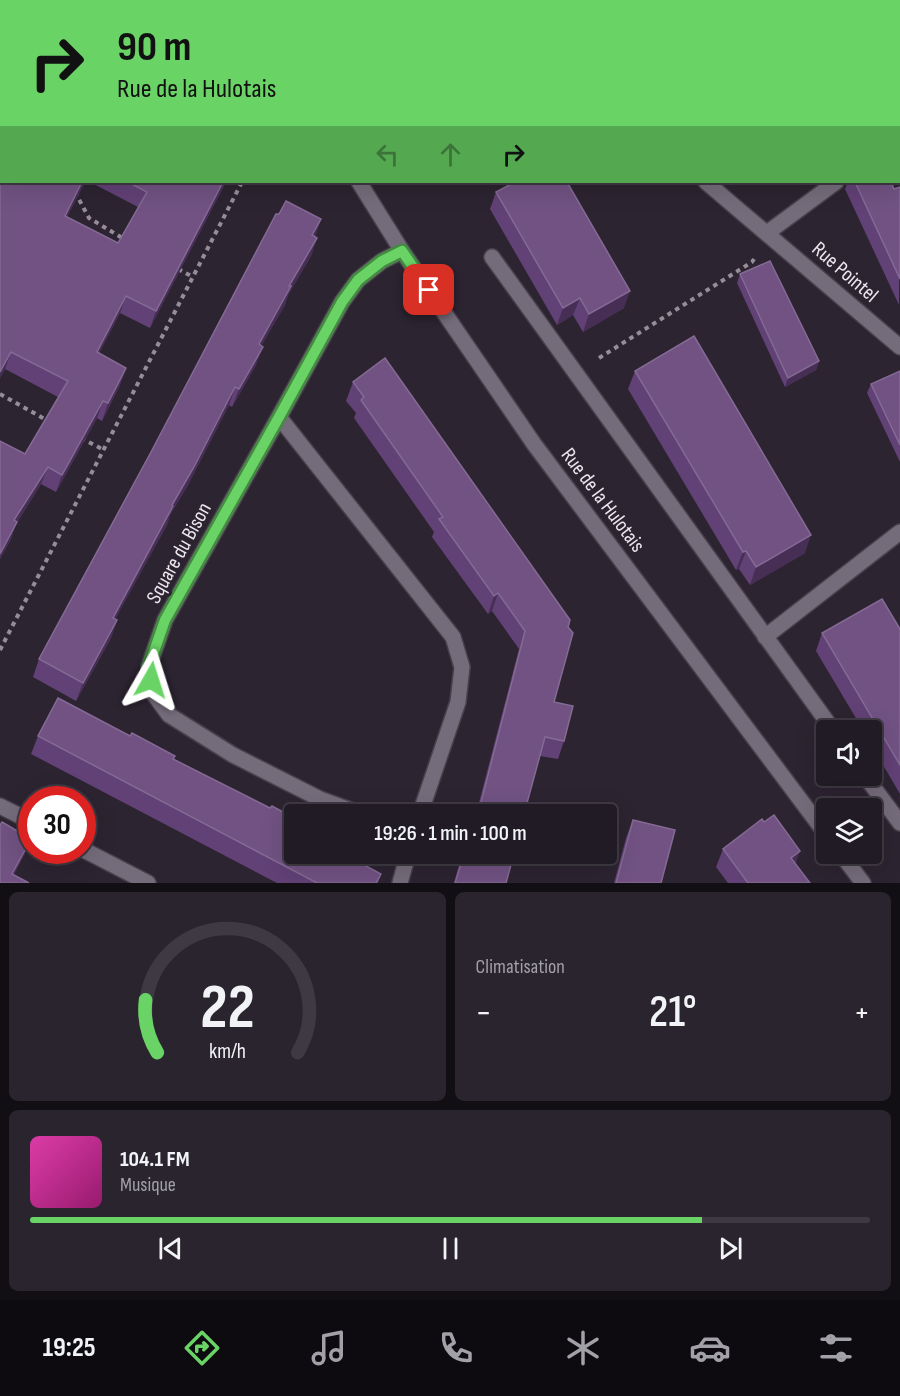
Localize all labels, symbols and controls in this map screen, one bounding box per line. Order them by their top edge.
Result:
text: 90 m [117,22,191,73]
icon: right [18,24,96,102]
text: Rue de la Hulotais [117,73,276,105]
icon: left [371,138,404,171]
icon: ahead [434,138,467,171]
icon: right [497,138,530,171]
street label: Rue Pointel [807,236,883,308]
pin [403,264,454,315]
icon: arrive [412,273,445,306]
street label: Rue de la Hulotais [556,443,650,557]
street label: Square du Bison [141,498,217,608]
position arrow [119,648,183,712]
map controls [816,720,882,864]
button: sound [816,720,882,786]
speed limit sign: 30 [18,786,96,864]
button: layers [816,798,882,864]
text: 19:26 · 1 min · 100 m [374,820,527,847]
text: Climatisation [476,955,565,979]
text: 22 [200,971,255,1046]
text: 21° [649,985,697,1040]
text: − [476,993,492,1033]
text: + [854,993,870,1033]
text: km/h [209,1040,246,1065]
text: 104.1 FM [120,1146,190,1173]
text: Musique [120,1173,176,1197]
icon: previous [154,1232,187,1265]
icon: pause [434,1232,467,1265]
icon: next [714,1232,747,1265]
icon: directions [181,1327,223,1369]
icon: music [308,1327,350,1369]
icon: phone [435,1327,477,1369]
icon: climate [562,1327,604,1369]
icon: car [689,1327,731,1369]
icon: filters [815,1327,857,1369]
text: 19:25 [42,1332,96,1364]

